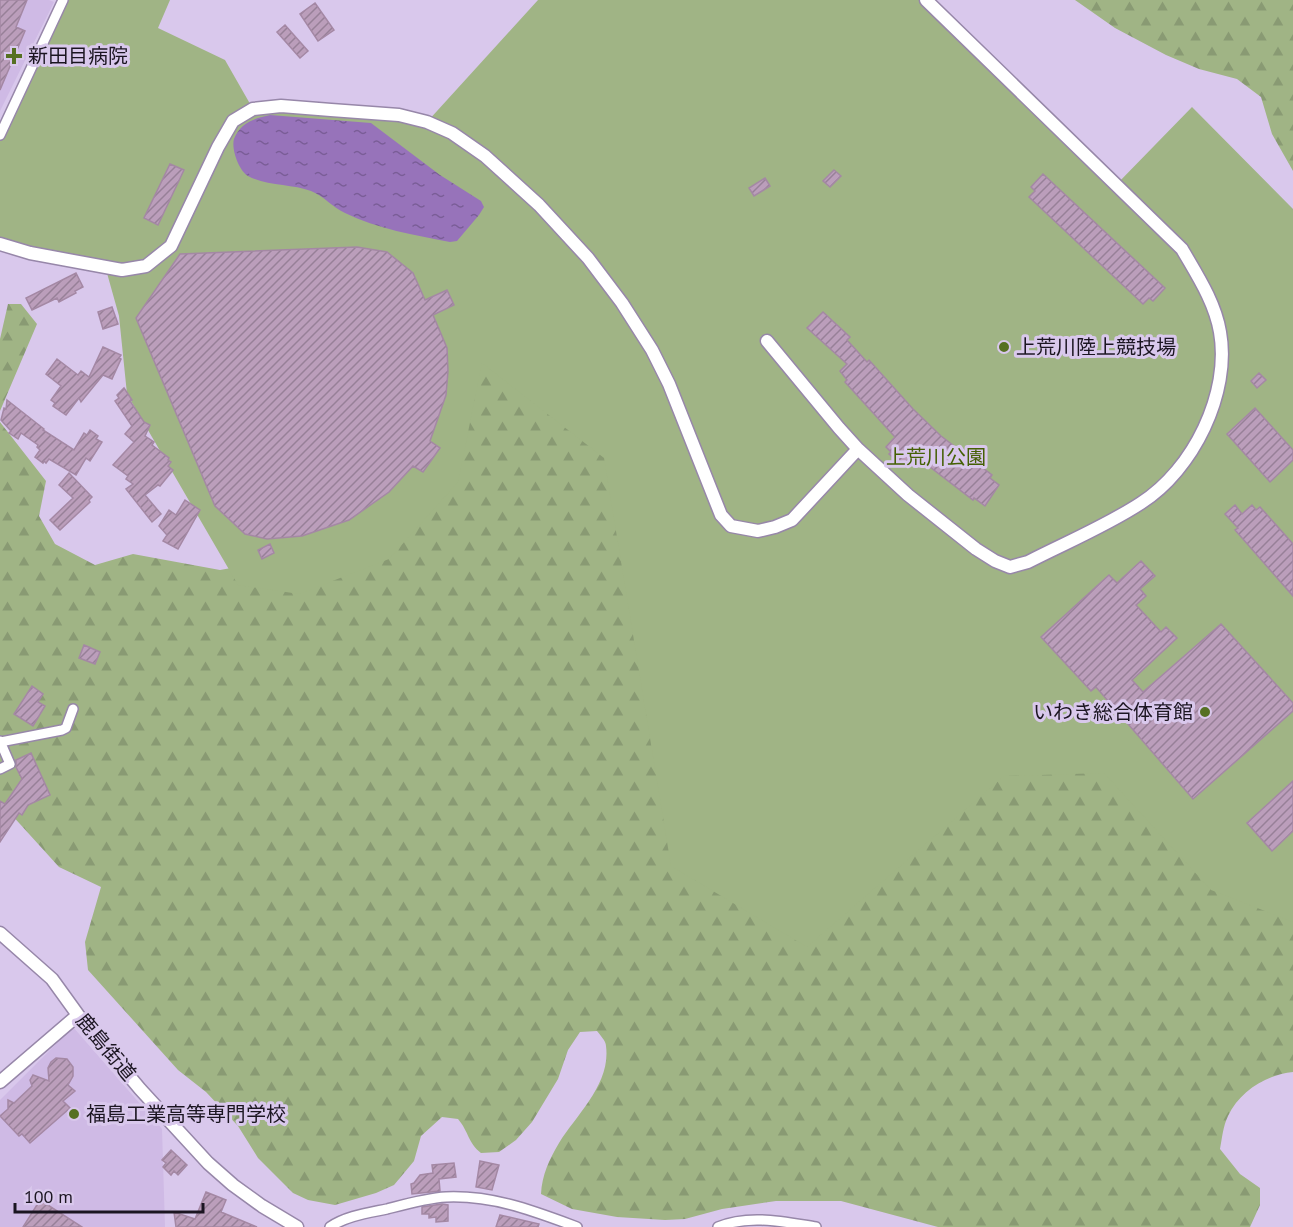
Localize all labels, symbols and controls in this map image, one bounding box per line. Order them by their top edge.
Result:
place label: 新田目病院 [28,43,128,69]
marker: 新田目病院 [5,47,23,65]
place label: 上荒川陸上競技場 [1016,334,1176,360]
marker: 上荒川陸上競技場 [997,340,1011,354]
park label: 上荒川公園 [886,444,986,470]
place label: いわき総合体育館 [1033,699,1193,725]
marker: いわき総合体育館 [1198,705,1212,719]
street label: 鹿島街道 [70,1008,142,1086]
place label: 福島工業高等専門学校 [86,1101,286,1127]
marker: 福島工業高等専門学校 [67,1107,81,1121]
scale bar [15,1176,202,1214]
text: 100 m [24,1185,73,1208]

